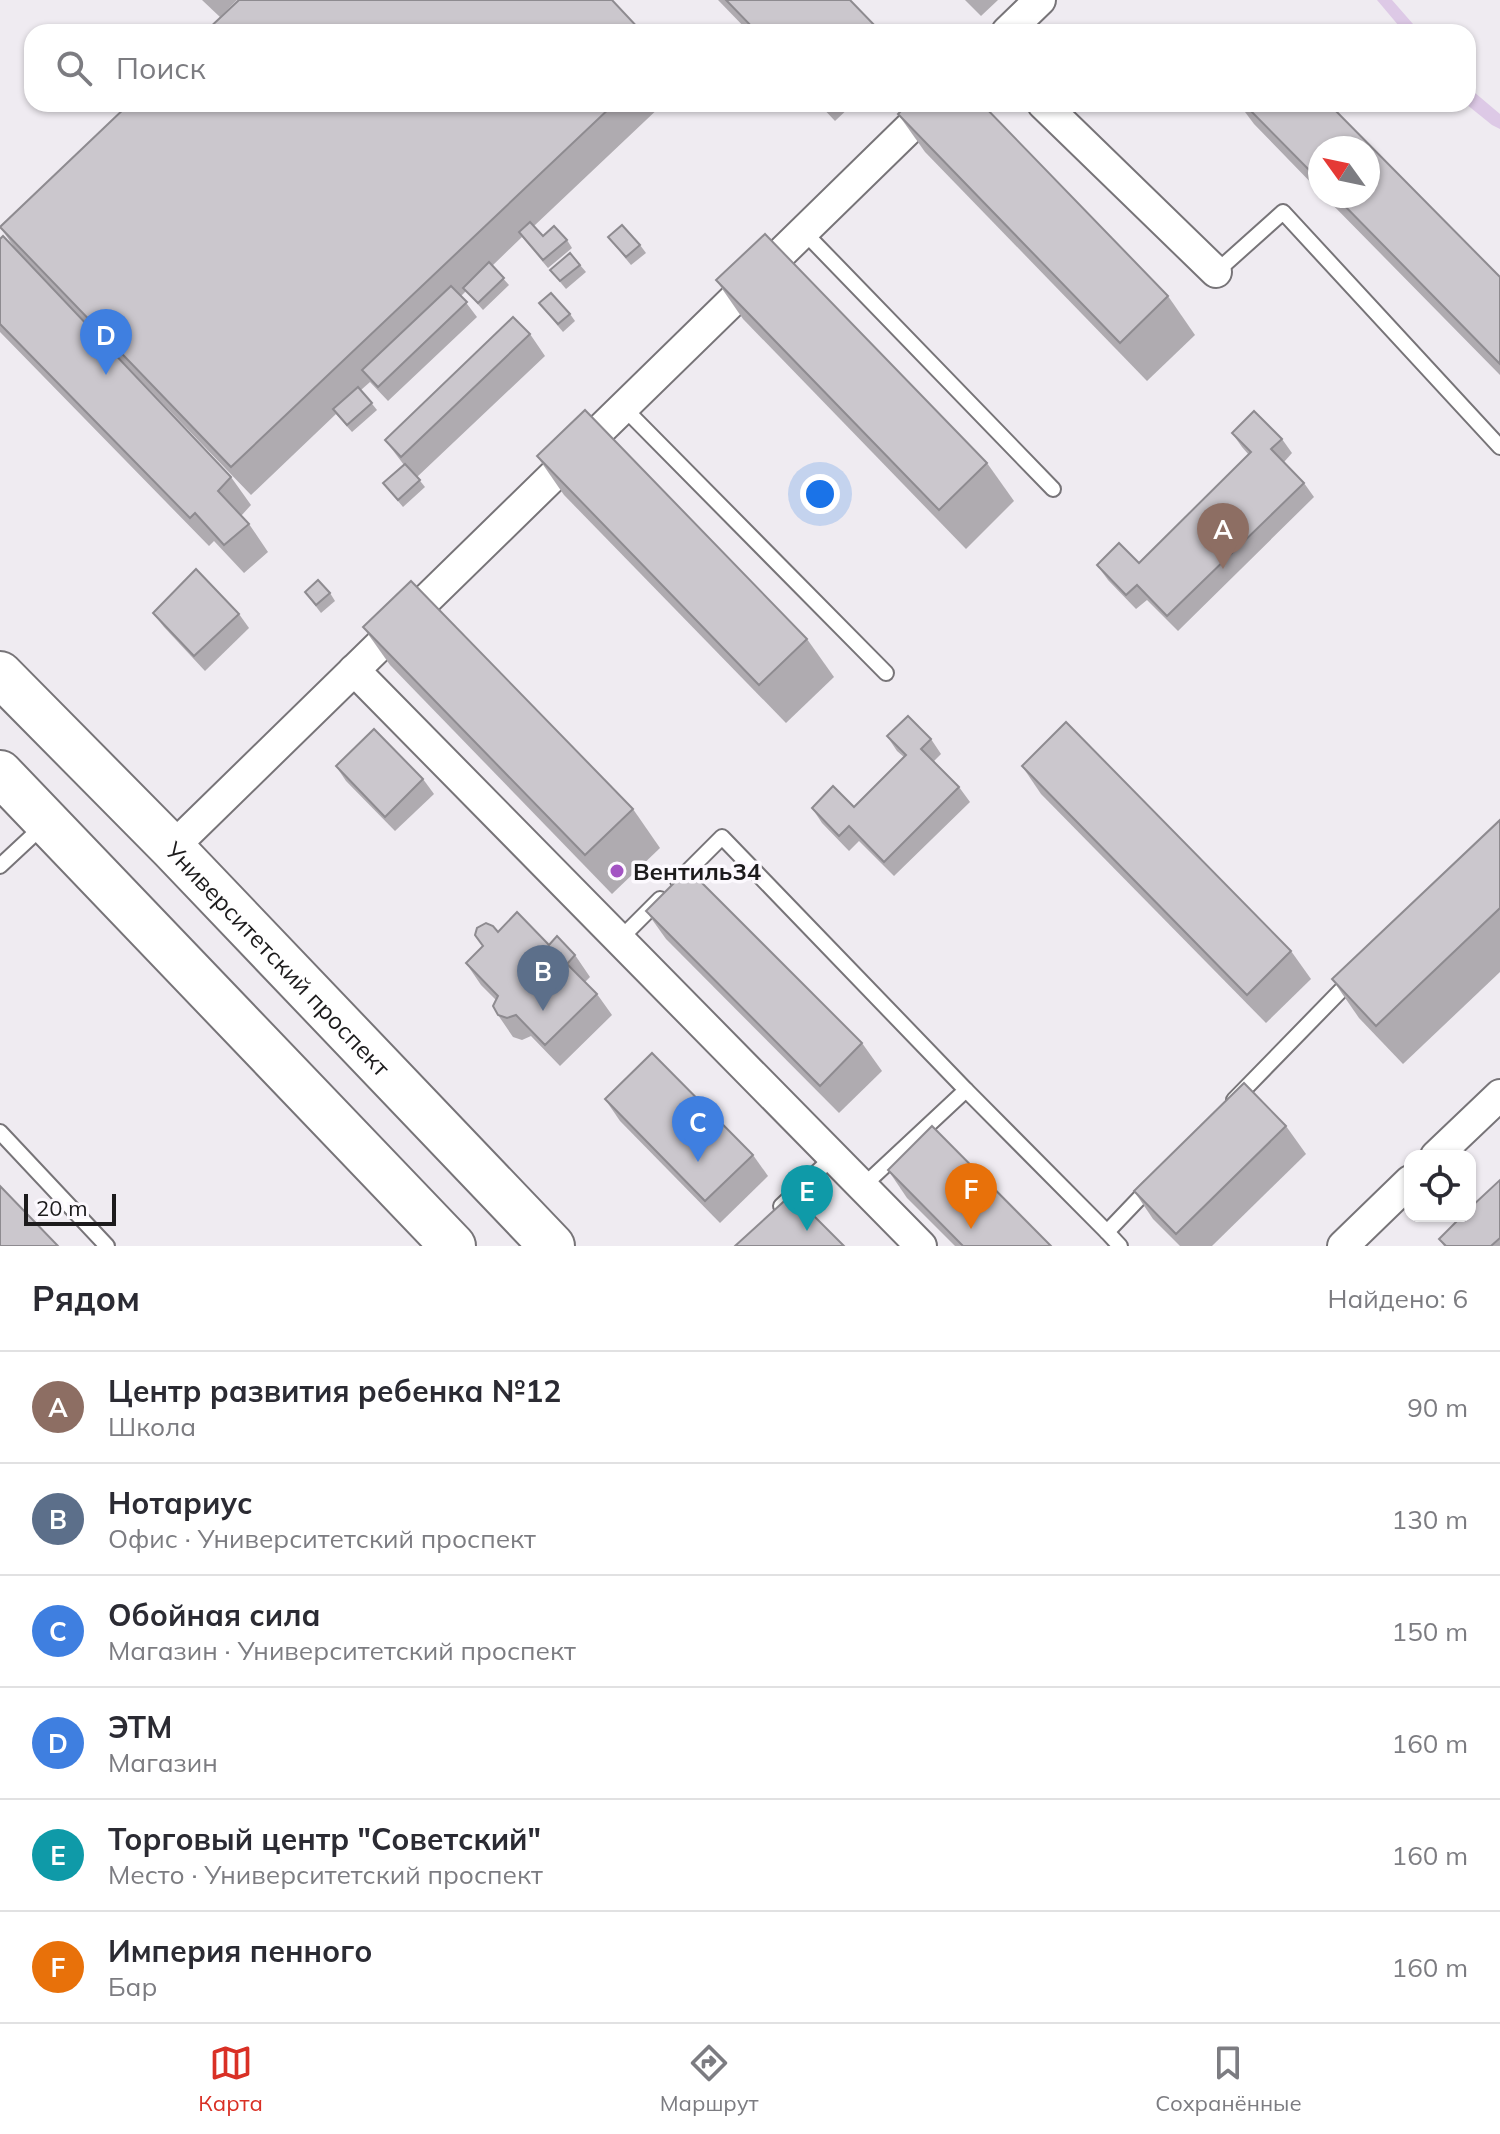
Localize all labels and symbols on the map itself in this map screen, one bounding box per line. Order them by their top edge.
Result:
north arrow [1308,136,1380,208]
pin: D [80,309,132,375]
your location [800,474,840,514]
pin: A [1197,503,1249,569]
street label: Университетский проспект [158,835,397,1082]
place label: Вентиль34 [633,856,761,886]
marker: Вентиль34 [608,862,626,880]
pin: B [517,945,569,1011]
pin: C [672,1096,724,1162]
pin: F [945,1163,997,1229]
pin: E [781,1165,833,1231]
scale bar [24,1190,116,1226]

